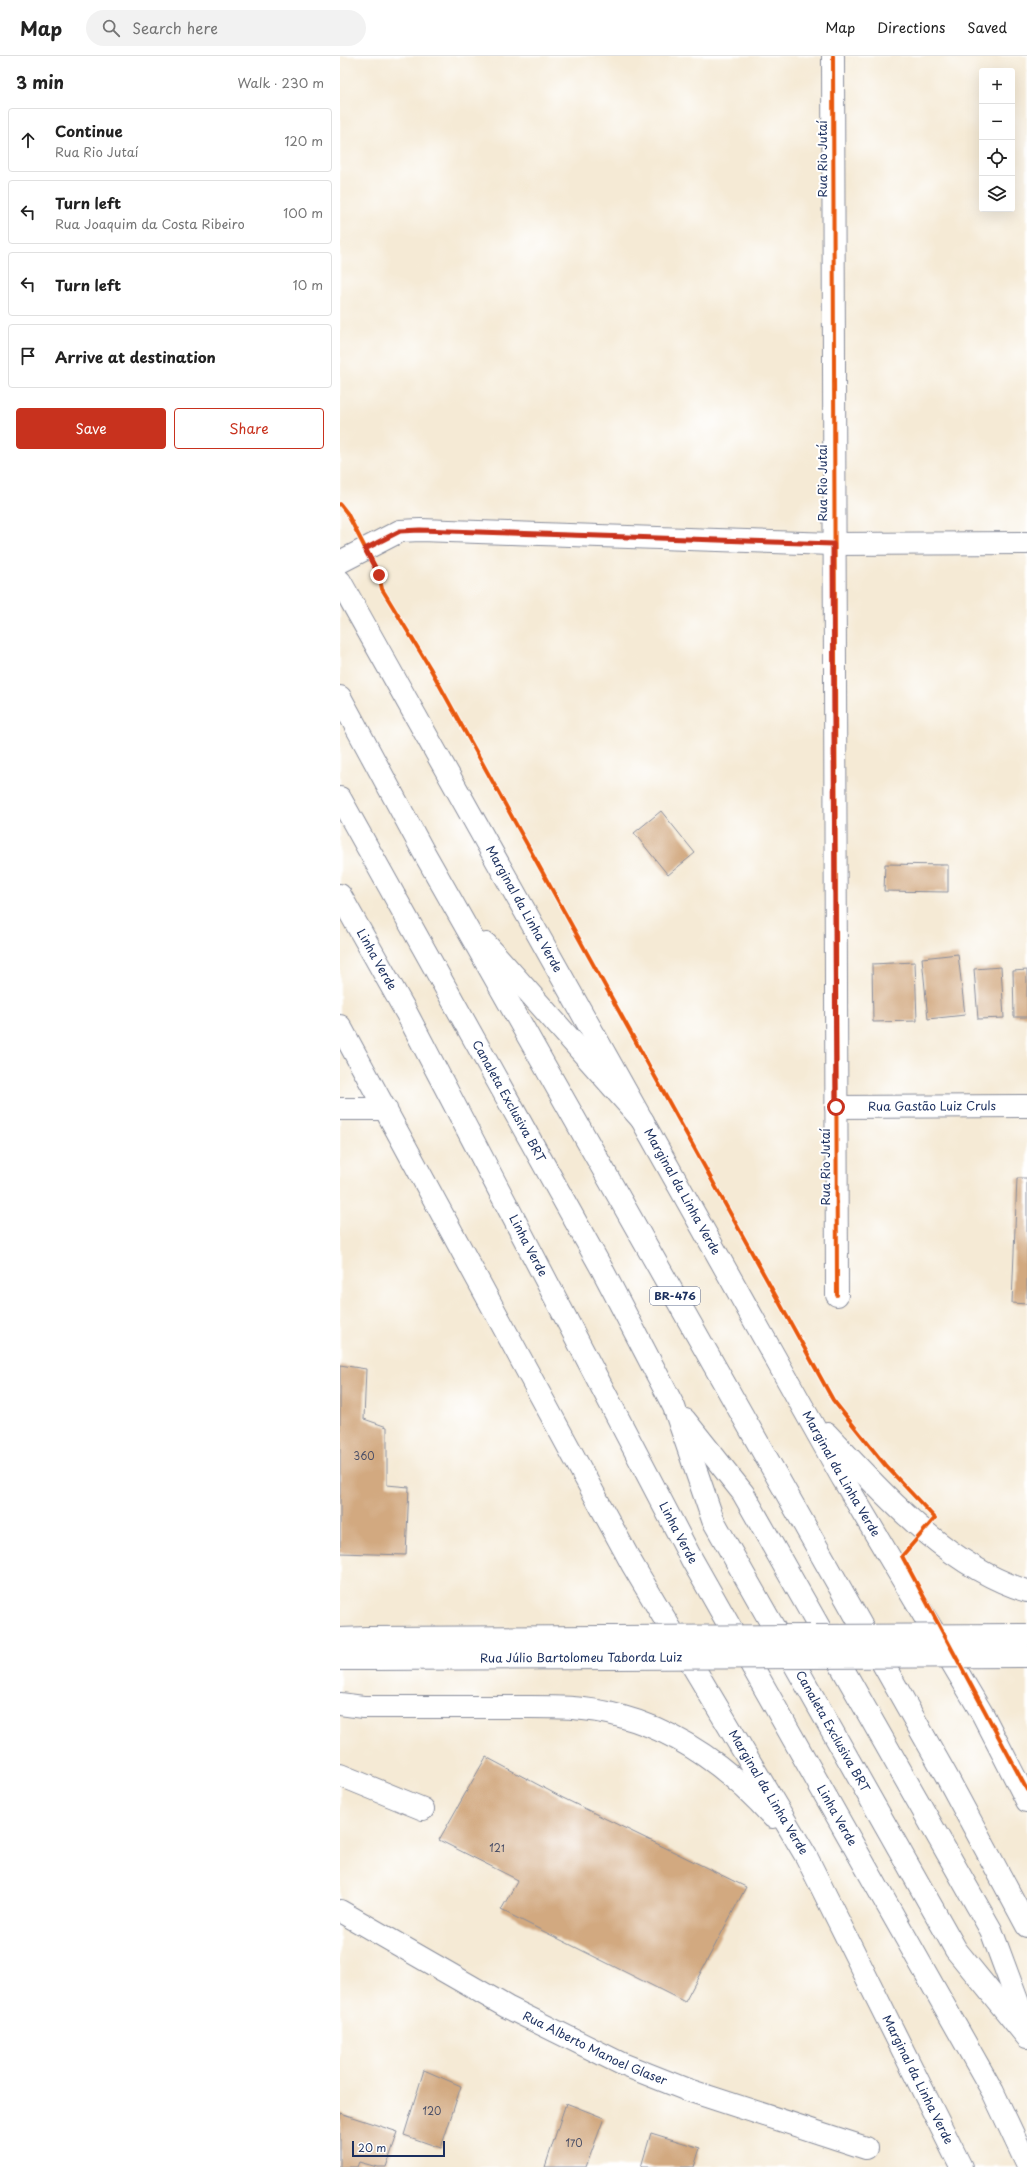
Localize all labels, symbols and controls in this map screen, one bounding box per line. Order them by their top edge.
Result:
search box [86,10,366,46]
text: Map [20,14,62,42]
text: Search here [132,16,218,39]
icon: search [100,17,122,39]
text: Map [825,17,855,38]
text: Directions [877,17,945,38]
text: Saved [967,17,1007,38]
map controls [979,68,1015,212]
button: + [979,68,1015,104]
text: 3 min [16,69,64,95]
text: Walk · 230 m [237,73,324,92]
button: − [979,104,1015,140]
text: Continue [55,119,123,142]
street label: Rua Rio Jutaí [813,120,831,198]
icon: ahead [17,129,39,151]
text: 120 m [284,131,323,150]
button: locate [979,140,1015,176]
text: Rua Rio Jutaí [55,142,138,161]
button: layers [979,176,1015,212]
text: Turn left [55,191,121,214]
icon: left [17,201,39,223]
text: 100 m [283,203,323,222]
text: Rua Joaquim da Costa Ribeiro [55,214,245,233]
icon: left [17,273,39,295]
text: Turn left [55,273,121,296]
text: 10 m [293,275,323,294]
icon: arrive [17,345,39,367]
text: Arrive at destination [55,345,216,368]
button: Save [16,408,166,449]
button: Share [174,408,324,449]
street label: Rua Rio Jutaí [813,444,831,522]
route end [370,566,388,584]
street label: Marginal da Linha Verde [482,842,567,975]
street label: Linha Verde [353,925,402,993]
street label: Canaleta Exclusiva BRT [468,1036,551,1166]
street label: Rua Gastão Luiz Cruls [868,1096,997,1115]
route start [827,1098,845,1116]
street label: Marginal da Linha Verde [640,1125,726,1258]
street label: Rua Rio Jutaí [816,1128,834,1206]
street label: Linha Verde [505,1211,553,1279]
road number: BR-476 [650,1287,700,1305]
street label: Marginal da Linha Verde [799,1407,885,1540]
house number: 360 [354,1448,374,1463]
street label: Linha Verde [655,1498,702,1567]
street label: Rua Júlio Bartolomeu Taborda Luiz [480,1648,682,1666]
street label: Canaleta Exclusiva BRT [792,1667,875,1796]
street label: Marginal da Linha Verde [725,1726,813,1858]
street label: Linha Verde [813,1781,862,1849]
house number: 121 [489,1840,505,1855]
street label: Rua Alberto Manoel Glaser [520,2006,671,2089]
street label: Marginal da Linha Verde [879,2011,958,2147]
house number: 120 [423,2103,441,2118]
house number: 170 [565,2135,583,2150]
scale bar [352,2139,445,2158]
text: 20 m [358,2139,386,2156]

